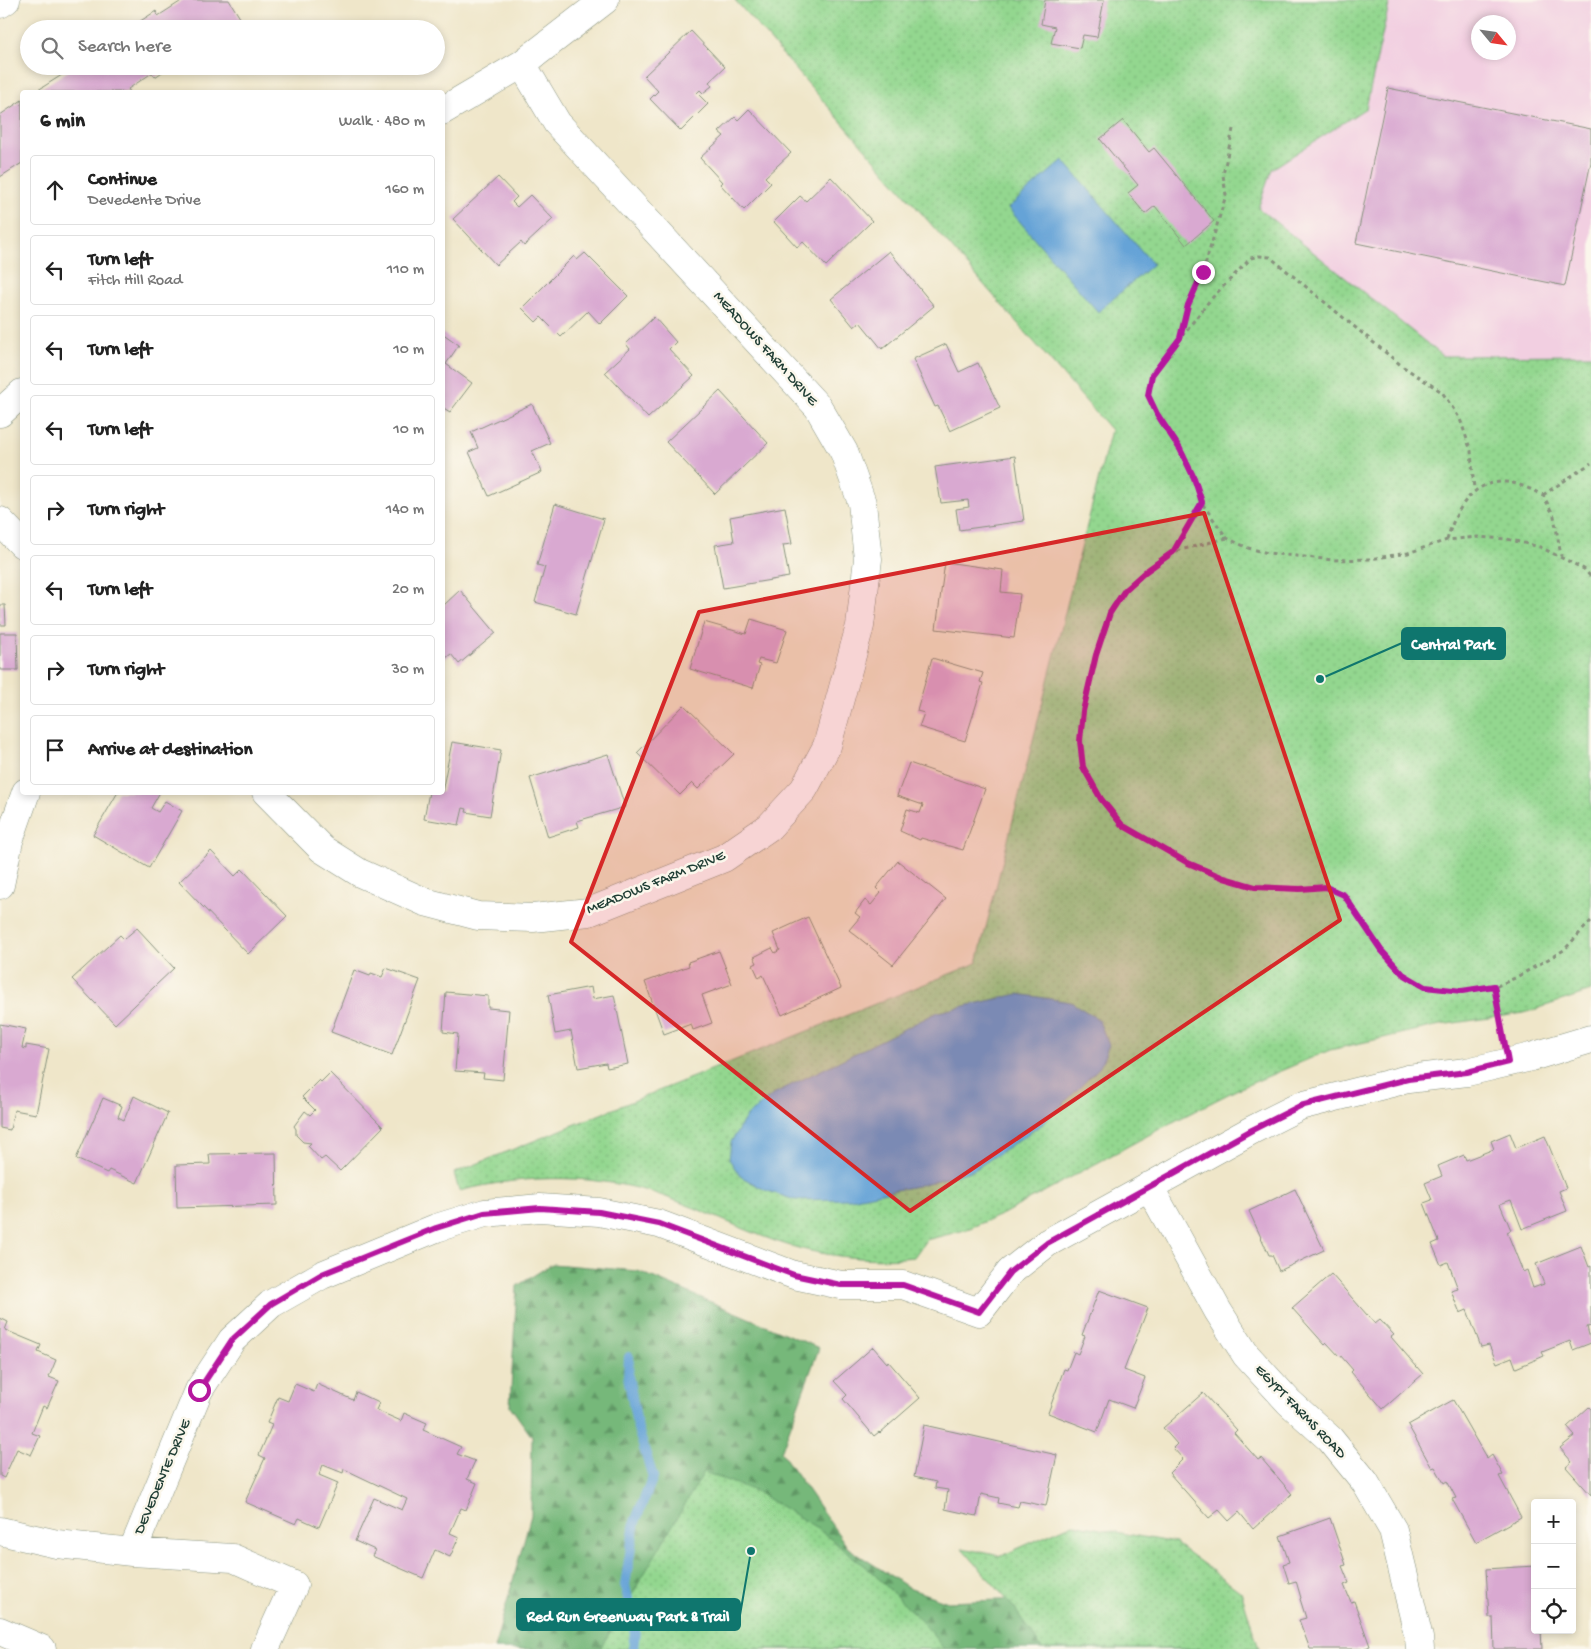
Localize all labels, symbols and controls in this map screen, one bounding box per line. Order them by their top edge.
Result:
north arrow [1471,15,1516,60]
search box [20,20,445,75]
icon: search [38,34,66,62]
text: Search here [78,36,172,59]
text: 6 min [40,110,85,135]
text: Walk · 480 m [339,113,425,132]
text: Continue [88,169,157,192]
icon: ahead [41,176,69,204]
text: 160 m [385,181,424,200]
text: Devedente Drive [88,192,201,211]
text: Turn left [88,249,152,272]
icon: left [41,256,69,284]
text: 110 m [387,261,424,280]
route end [1192,261,1215,284]
text: Fitch Hill Road [88,272,182,291]
street label: MEADOWS FARM DRIVE [709,288,822,410]
icon: left [41,336,69,364]
text: Turn left [88,339,152,362]
text: 10 m [393,341,424,360]
icon: left [41,416,69,444]
text: Turn left [88,419,152,442]
text: 10 m [393,421,424,440]
icon: right [41,496,69,524]
text: Turn right [88,499,164,522]
text: 140 m [386,501,424,520]
icon: left [41,576,69,604]
text: Turn left [88,579,152,602]
text: 20 m [392,581,424,600]
callout: Central Park [1402,628,1505,659]
text: Central Park [1410,637,1497,656]
icon: right [41,656,69,684]
text: Turn right [88,659,164,682]
text: 30 m [391,661,424,680]
icon: arrive [41,736,69,764]
text: Arrive at destination [88,739,252,762]
street label: MEADOWS FARM DRIVE [584,847,729,919]
street label: EGYPT FARMS ROAD [1250,1361,1350,1463]
route start [188,1379,211,1402]
street label: DEVEDENTE DRIVE [130,1416,196,1538]
map controls [1531,1499,1576,1634]
button: + [1531,1499,1576,1544]
button: − [1531,1544,1576,1589]
button: locate [1531,1589,1576,1634]
callout: Red Run Greenway Park & Trail [517,1599,740,1630]
text: Red Run Greenway Park & Trail [525,1609,730,1628]

